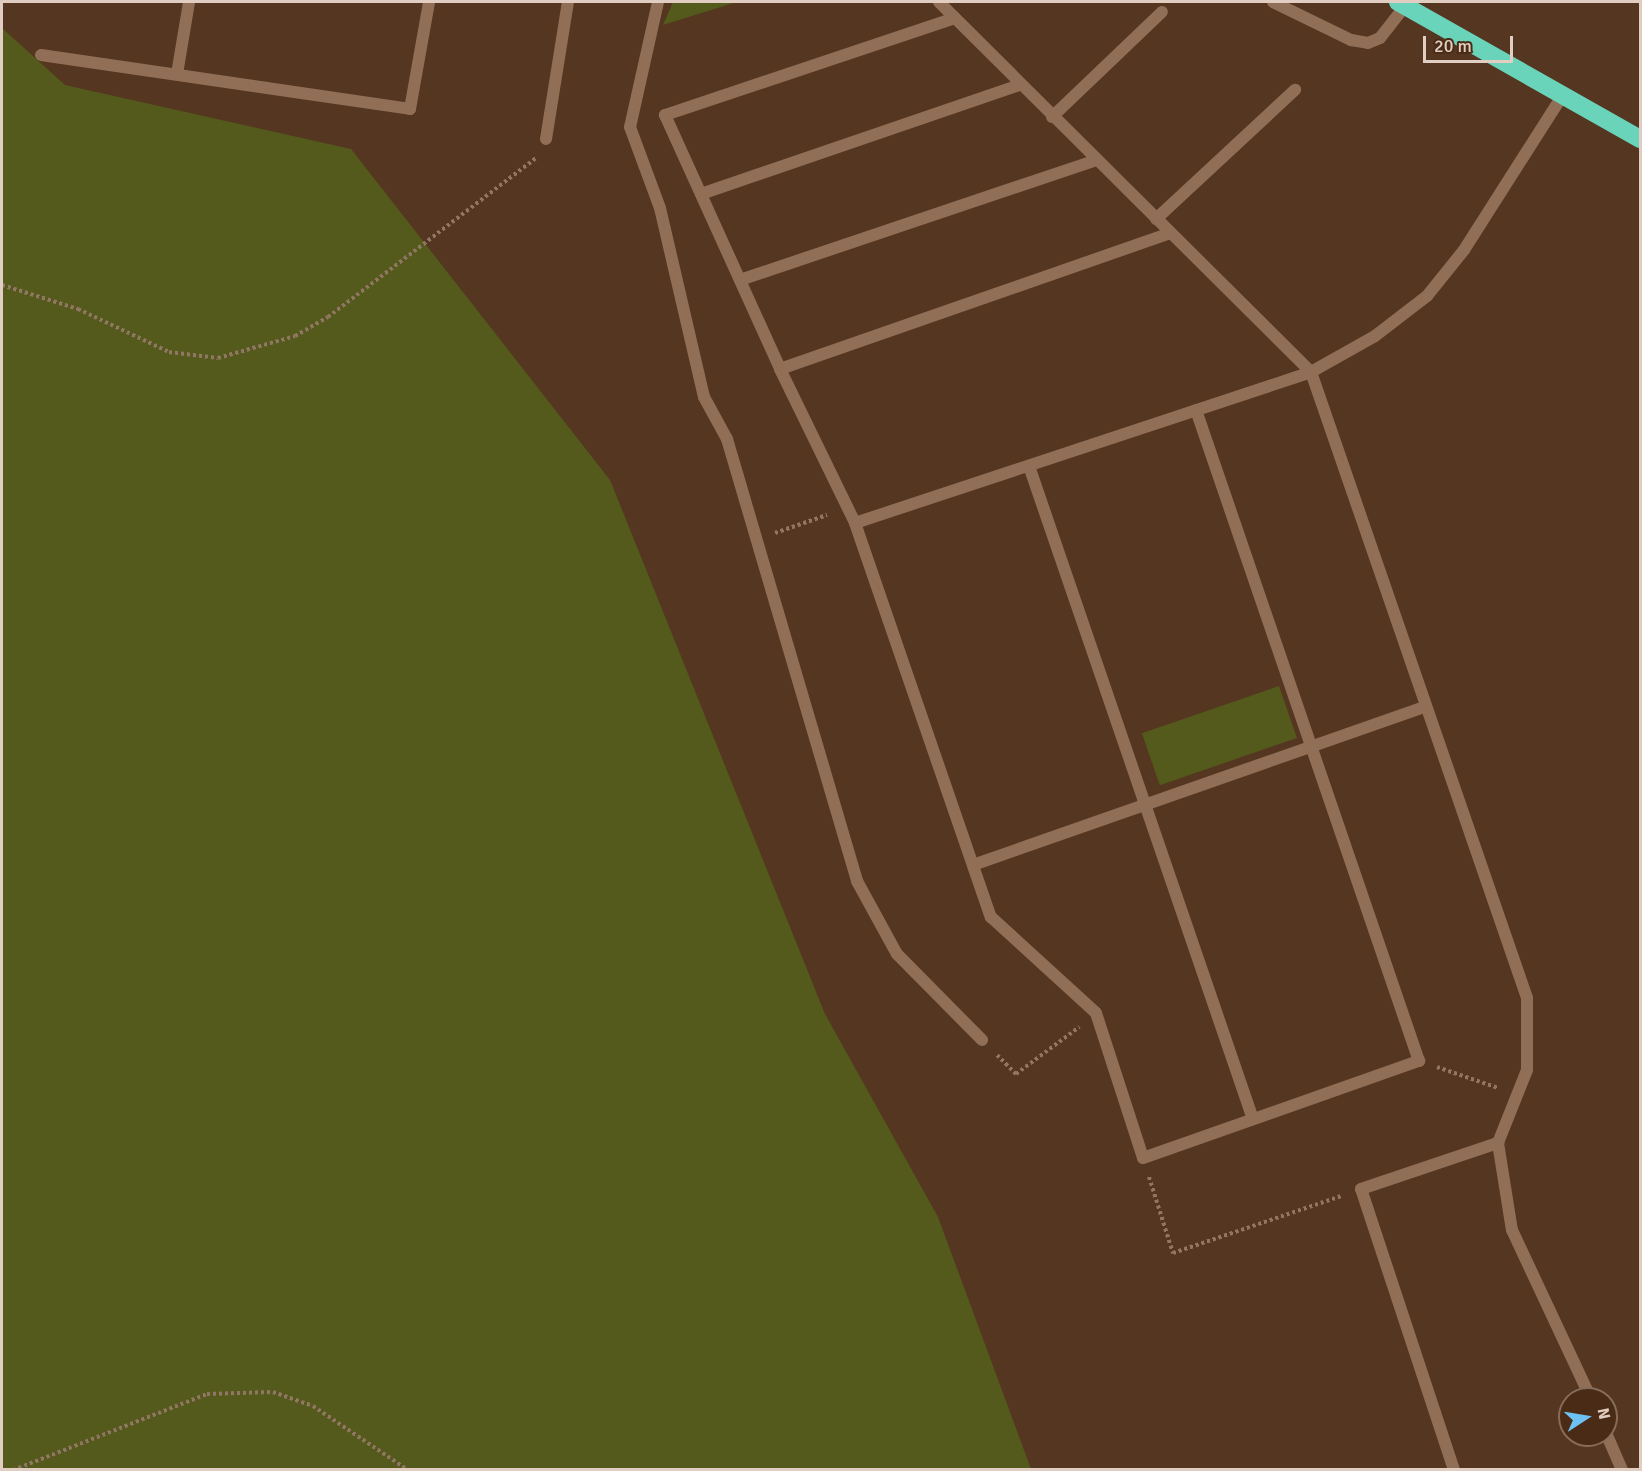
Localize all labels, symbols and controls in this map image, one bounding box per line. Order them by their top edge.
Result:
scale bar [1426,24,1516,62]
text: 20 m [1434,35,1472,57]
north arrow [1558,1387,1618,1447]
text: N [1593,1406,1615,1421]

